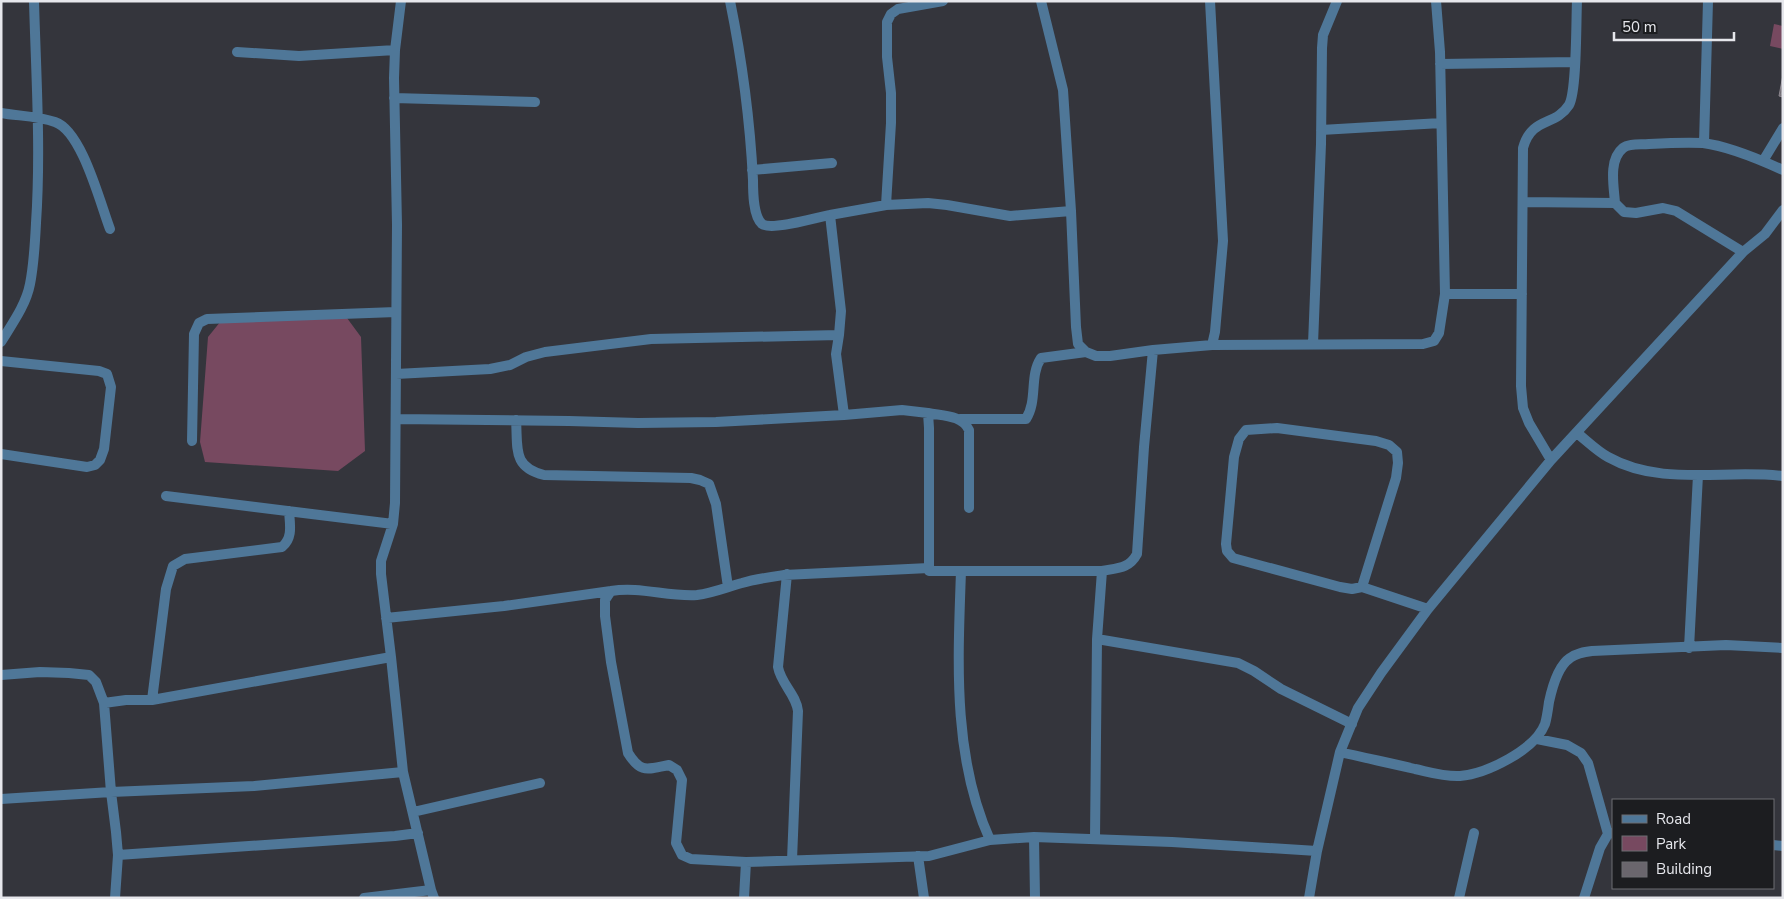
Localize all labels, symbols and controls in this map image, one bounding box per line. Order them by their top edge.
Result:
scale bar [1614,10,1734,42]
text: 50 m [1622,17,1657,37]
legend [1612,799,1774,889]
text: Road [1656,809,1691,829]
text: Park [1656,834,1686,854]
text: Building [1656,859,1712,879]

